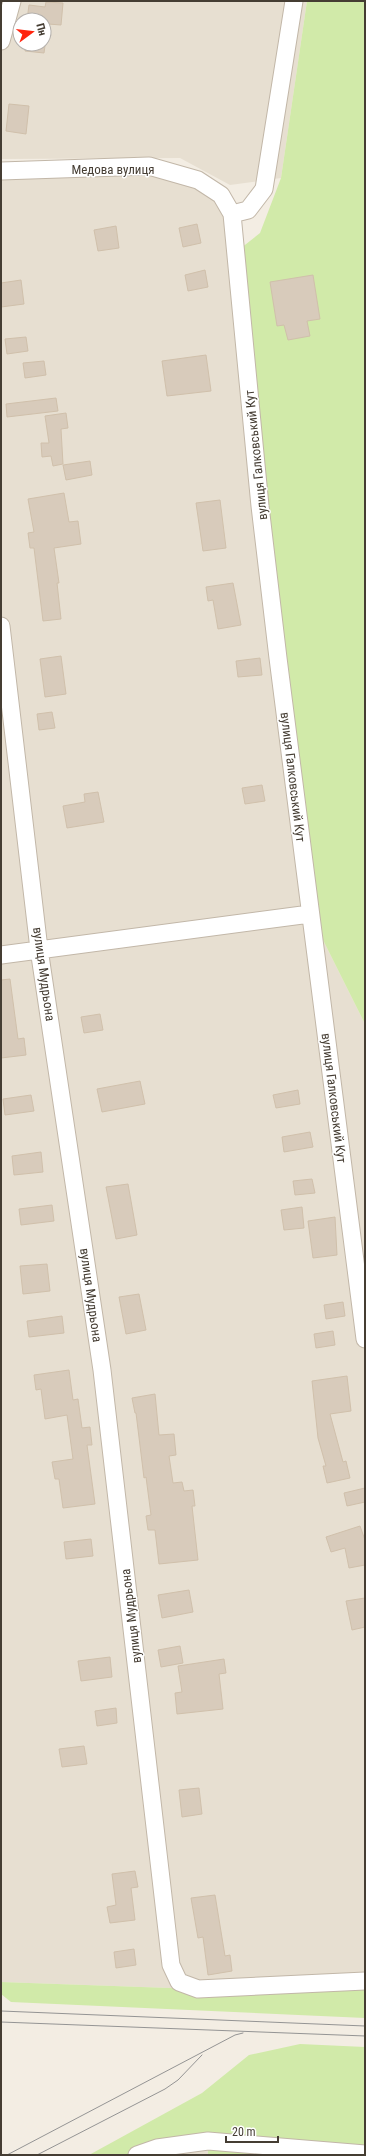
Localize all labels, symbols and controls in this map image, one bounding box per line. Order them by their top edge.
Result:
north arrow [12,12,52,52]
text: Пн [33,22,49,37]
street label: Медова вулиця [71,162,155,177]
street label: вулиця Галковський Кут [242,389,270,521]
street label: вулиця Галковський Кут [278,711,308,843]
street label: вулиця Мудрьона [30,926,58,1022]
street label: вулиця Галковський Кут [319,1032,349,1164]
street label: вулиця Мудрьона [77,1247,105,1343]
street label: вулиця Мудрьона [118,1568,144,1664]
scale bar [226,2118,278,2144]
text: 20 m [232,2125,256,2139]

